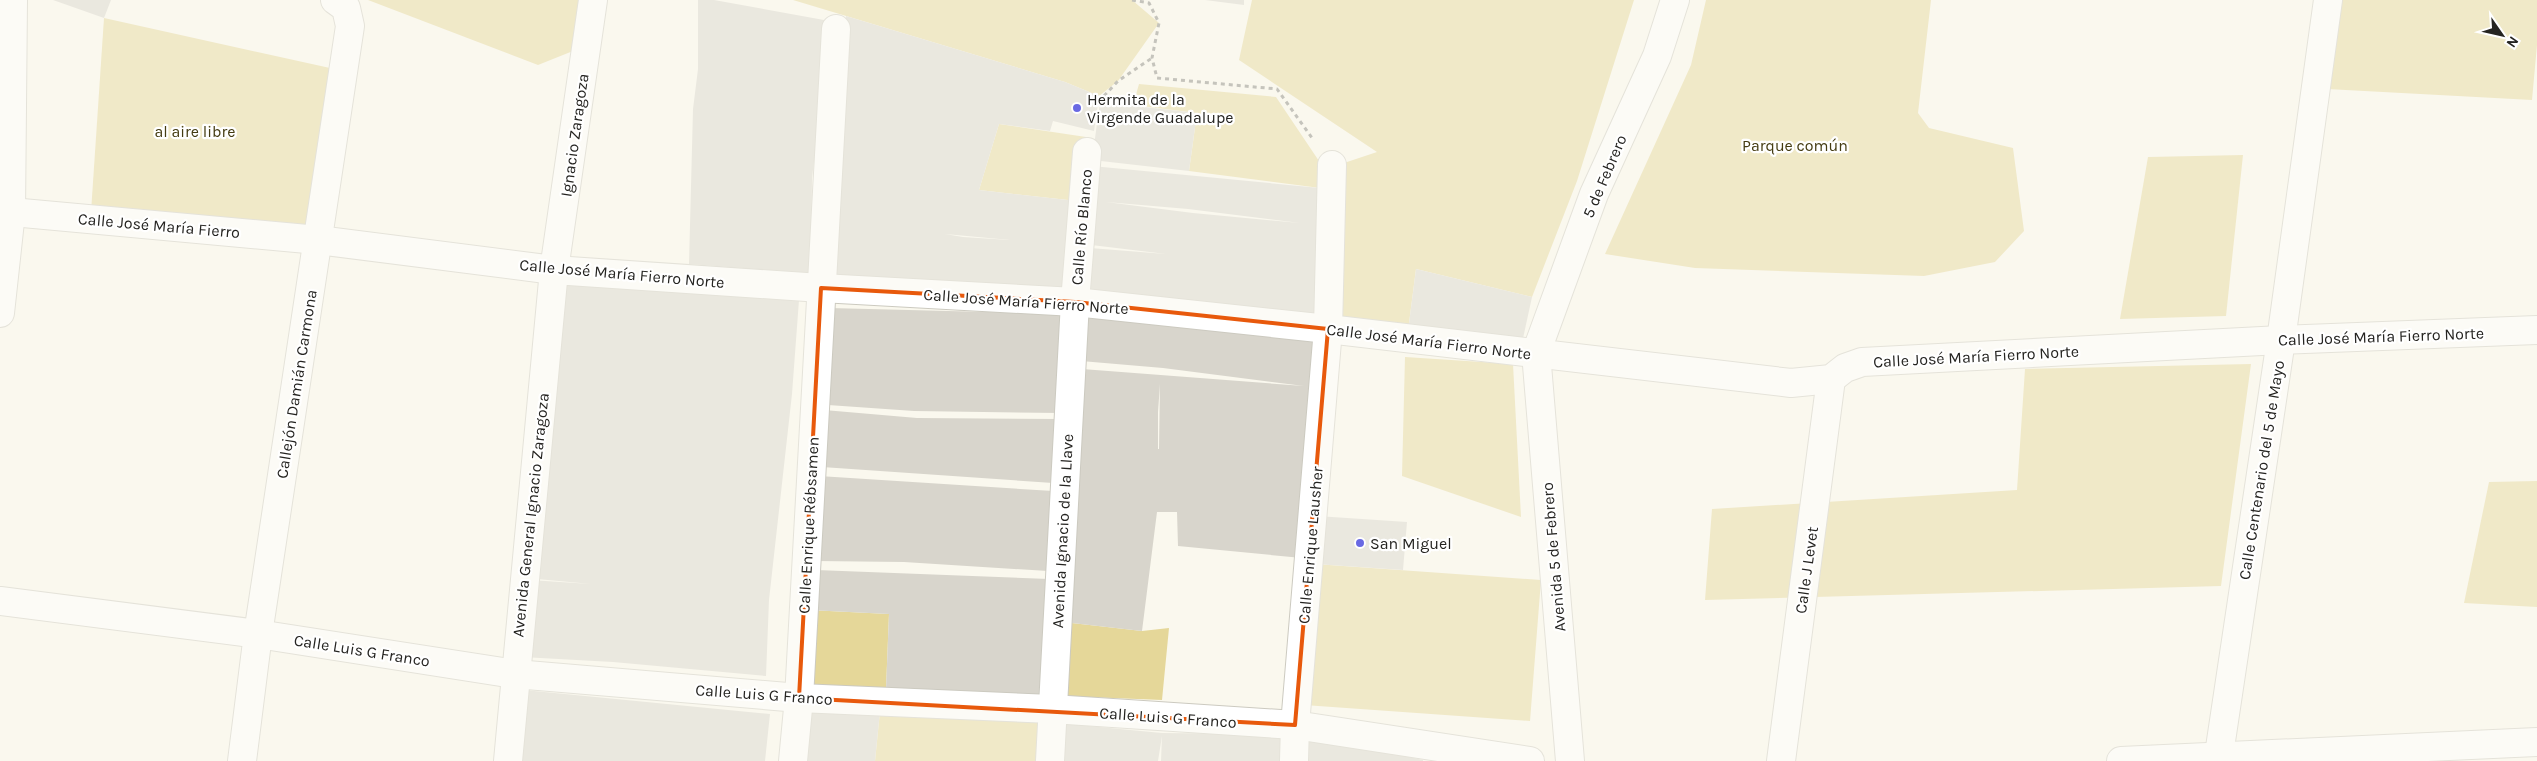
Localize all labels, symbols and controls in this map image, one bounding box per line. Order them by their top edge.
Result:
north arrow [2477,10,2527,60]
text: N [2503,33,2522,51]
street label: Ignacio Zaragoza [556,72,593,198]
place label: Hermita de la Virgende Guadalupe [1087,90,1234,127]
marker: Hermita de la Virgende Guadalupe [1071,102,1083,114]
park label: al aire libre [154,122,236,141]
street label: 5 de Febrero [1578,132,1630,221]
park label: Parque común [1742,136,1848,155]
street label: Calle Río Blanco [1067,168,1096,286]
street label: Calle José María Fierro [77,209,241,242]
street label: Calle José María Fierro Norte [519,255,725,292]
street label: Calle José María Fierro Norte [923,285,1129,318]
street label: Callejón Damián Carmona [272,288,321,480]
street label: Calle José María Fierro Norte [1326,320,1532,363]
street label: Calle José María Fierro Norte [2278,323,2484,350]
street label: Calle José María Fierro Norte [1873,342,2079,371]
street label: Calle Centenario del 5 de Mayo [2235,359,2288,581]
street label: Avenida General Ignacio Zaragoza [508,392,553,638]
street label: Avenida Ignacio de la Llave [1048,433,1077,629]
street label: Calle Enrique Rébsamen [794,436,823,614]
street label: Calle Enrique Lausher [1294,465,1327,625]
street label: Avenida 5 de Febrero [1537,481,1570,633]
street label: Calle J Levet [1791,525,1822,615]
place label: San Miguel [1370,534,1452,553]
marker: San Miguel [1354,537,1366,549]
street label: Calle Luis G Franco [293,630,431,671]
street label: Calle Luis G Franco [695,680,833,709]
street label: Calle Luis G Franco [1099,703,1237,732]

